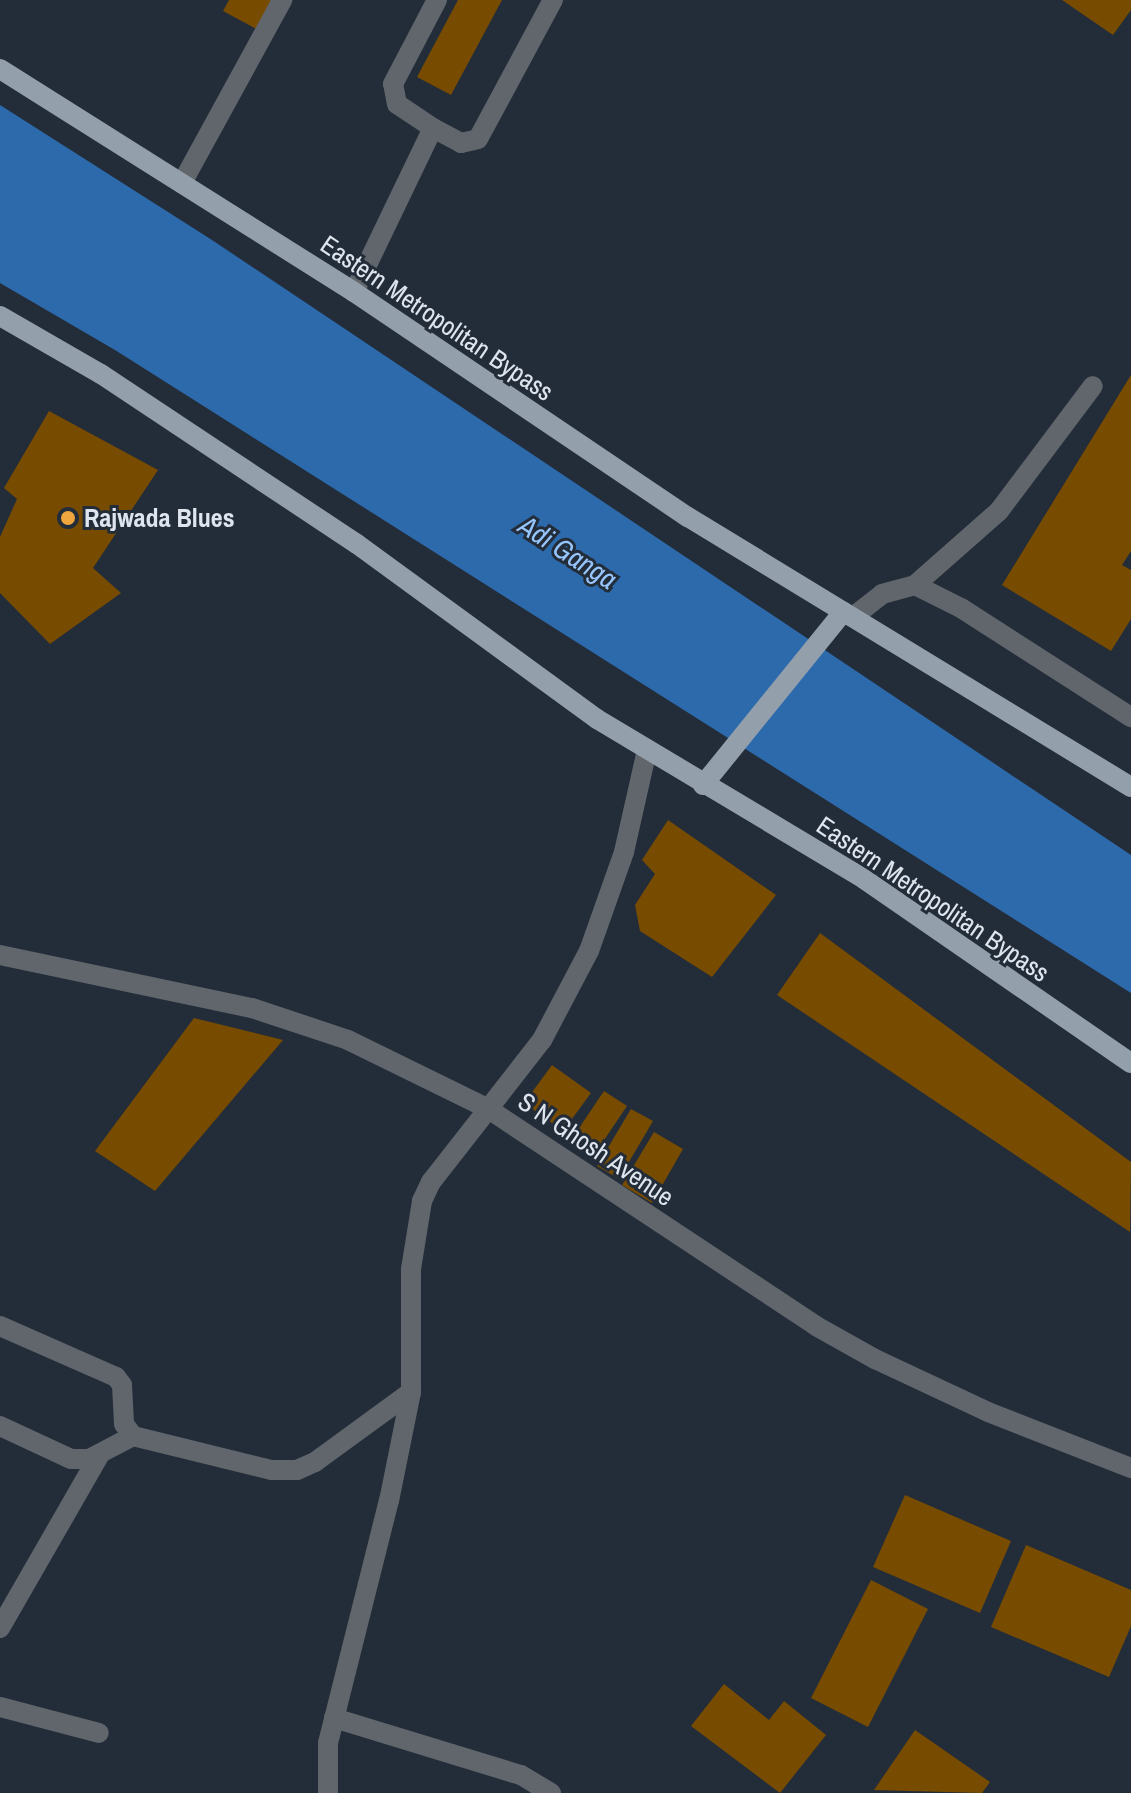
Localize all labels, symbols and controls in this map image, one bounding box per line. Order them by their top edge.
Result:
street label: Eastern Metropolitan Bypass [315,229,559,407]
place label: Rajwada Blues [84,502,234,534]
water label: Adi Ganga [513,508,623,596]
marker: Rajwada Blues [59,509,77,527]
street label: Eastern Metropolitan Bypass [811,810,1055,988]
street label: S N Ghosh Avenue [512,1085,680,1213]

